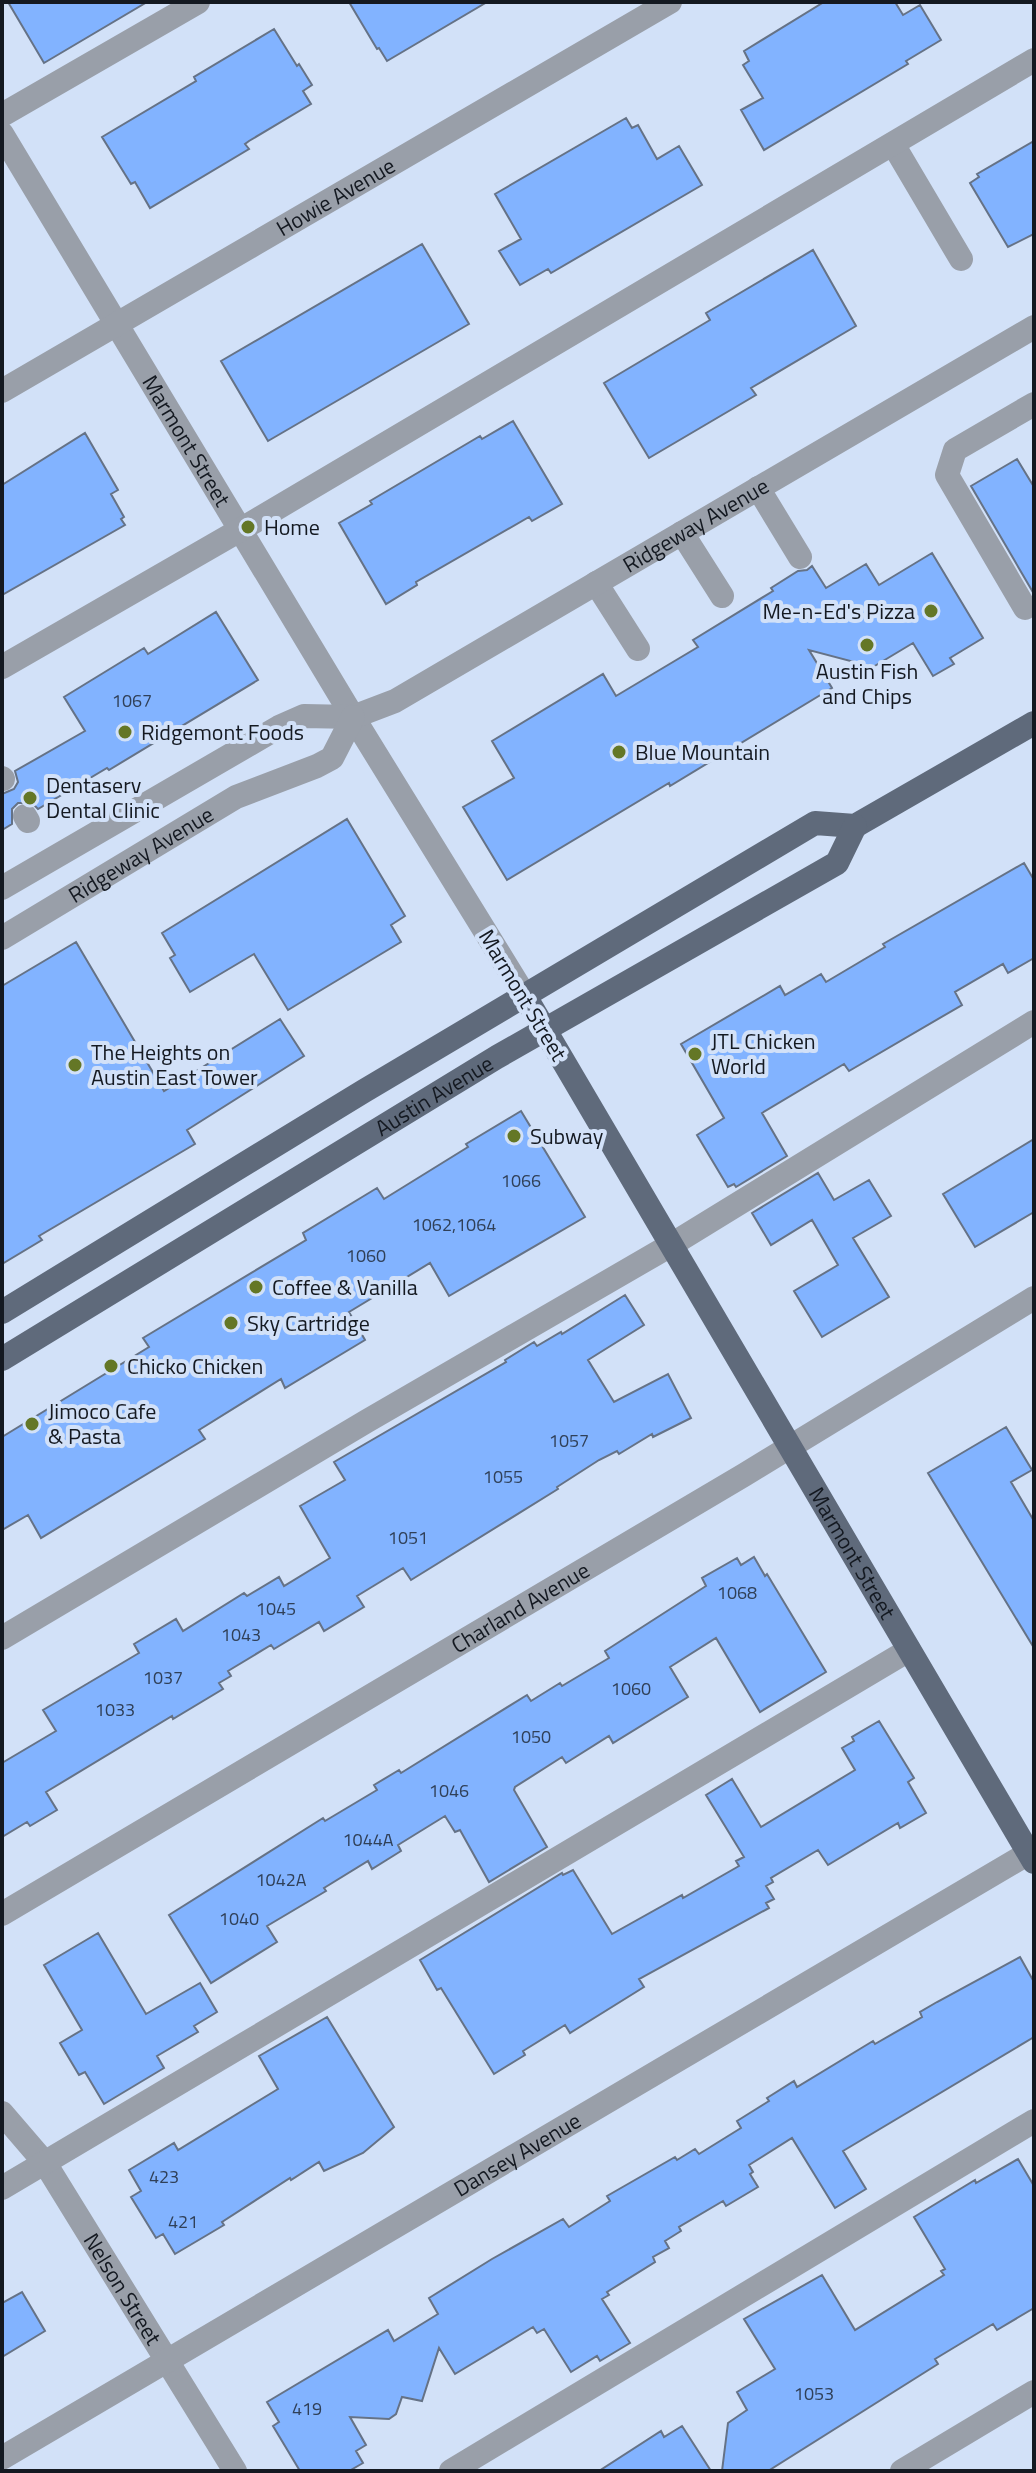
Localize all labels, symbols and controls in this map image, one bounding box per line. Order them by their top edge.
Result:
street label: Howie Avenue [270,149,401,245]
street label: Marmont Street [134,368,240,513]
street label: Ridgeway Avenue [616,469,775,581]
place label: Home [264,510,320,544]
marker: Home [239,518,257,536]
place label: Me-n-Ed's Pizza [762,594,915,628]
marker: Me-n-Ed's Pizza [922,602,940,620]
marker: Austin Fish and Chips [858,636,876,654]
place label: Austin Fish and Chips [816,654,918,713]
house number: 1067 [112,687,152,714]
place label: Ridgemont Foods [141,715,304,749]
marker: Ridgemont Foods [116,723,134,741]
place label: Blue Mountain [635,735,770,769]
marker: Blue Mountain [610,743,628,761]
place label: Dentaserv Dental Clinic [46,768,160,827]
marker: Dentaserv Dental Clinic [21,789,39,807]
street label: Ridgeway Avenue [62,797,220,911]
street label: Marmont Street [470,923,576,1067]
place label: JTL Chicken World [711,1024,816,1083]
place label: The Heights on Austin East Tower [91,1035,258,1094]
marker: JTL Chicken World [686,1045,704,1063]
street label: Austin Avenue [368,1046,500,1145]
marker: The Heights on Austin East Tower [66,1056,84,1074]
place label: Subway [530,1119,604,1153]
marker: Subway [505,1127,523,1145]
house number: 1066 [501,1167,541,1194]
house number: 1062,1064 [412,1211,496,1238]
house number: 1060 [346,1242,386,1269]
place label: Coffee & Vanilla [272,1270,418,1304]
marker: Coffee & Vanilla [247,1278,265,1296]
place label: Sky Cartridge [247,1306,370,1340]
marker: Sky Cartridge [222,1314,240,1332]
place label: Chicko Chicken [127,1349,263,1383]
marker: Chicko Chicken [102,1357,120,1375]
place label: Jimoco Cafe & Pasta [48,1394,156,1453]
marker: Jimoco Cafe & Pasta [23,1415,41,1433]
house number: 1057 [549,1427,589,1454]
house number: 1055 [483,1463,523,1490]
street label: Marmont Street [800,1480,905,1626]
house number: 1051 [388,1524,428,1551]
street label: Charland Avenue [444,1553,596,1662]
house number: 1068 [717,1579,757,1606]
house number: 1045 [256,1595,296,1622]
house number: 1043 [221,1621,261,1648]
house number: 1037 [143,1664,183,1691]
house number: 1060 [611,1675,651,1702]
house number: 1033 [95,1696,135,1723]
house number: 1050 [511,1723,551,1750]
house number: 1046 [429,1777,469,1804]
house number: 1044A [342,1826,394,1853]
house number: 1042A [255,1866,307,1893]
house number: 1040 [219,1905,259,1932]
street label: Dansey Avenue [447,2104,587,2205]
house number: 423 [149,2163,179,2190]
house number: 421 [168,2208,198,2235]
street label: Nelson Street [75,2226,170,2352]
house number: 1053 [794,2380,834,2407]
house number: 419 [292,2395,322,2422]

